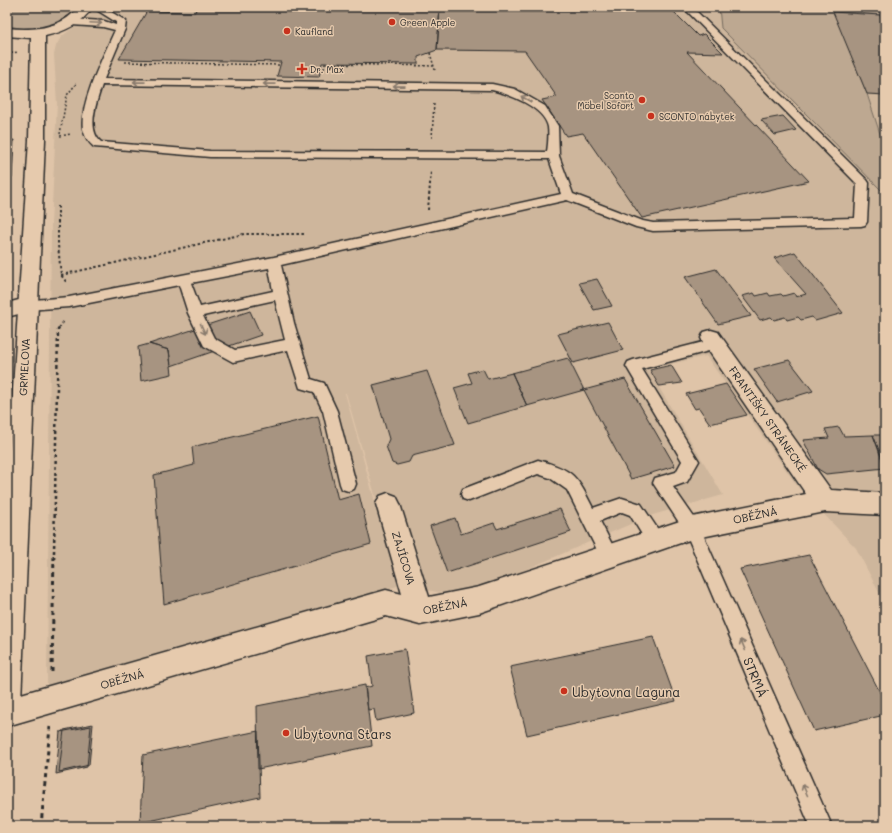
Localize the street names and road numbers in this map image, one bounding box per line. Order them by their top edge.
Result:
street label: GRMELOVA [15,338,33,396]
street label: FRANTIŠKY STRÁNECKÉ [726,363,810,475]
street label: OBĚŽNÁ [731,503,779,527]
street label: ZAJÍCOVA [389,529,419,587]
street label: OBĚŽNÁ [421,594,469,618]
street label: STRMÁ [740,654,772,700]
street label: OBĚŽNÁ [98,666,146,692]

